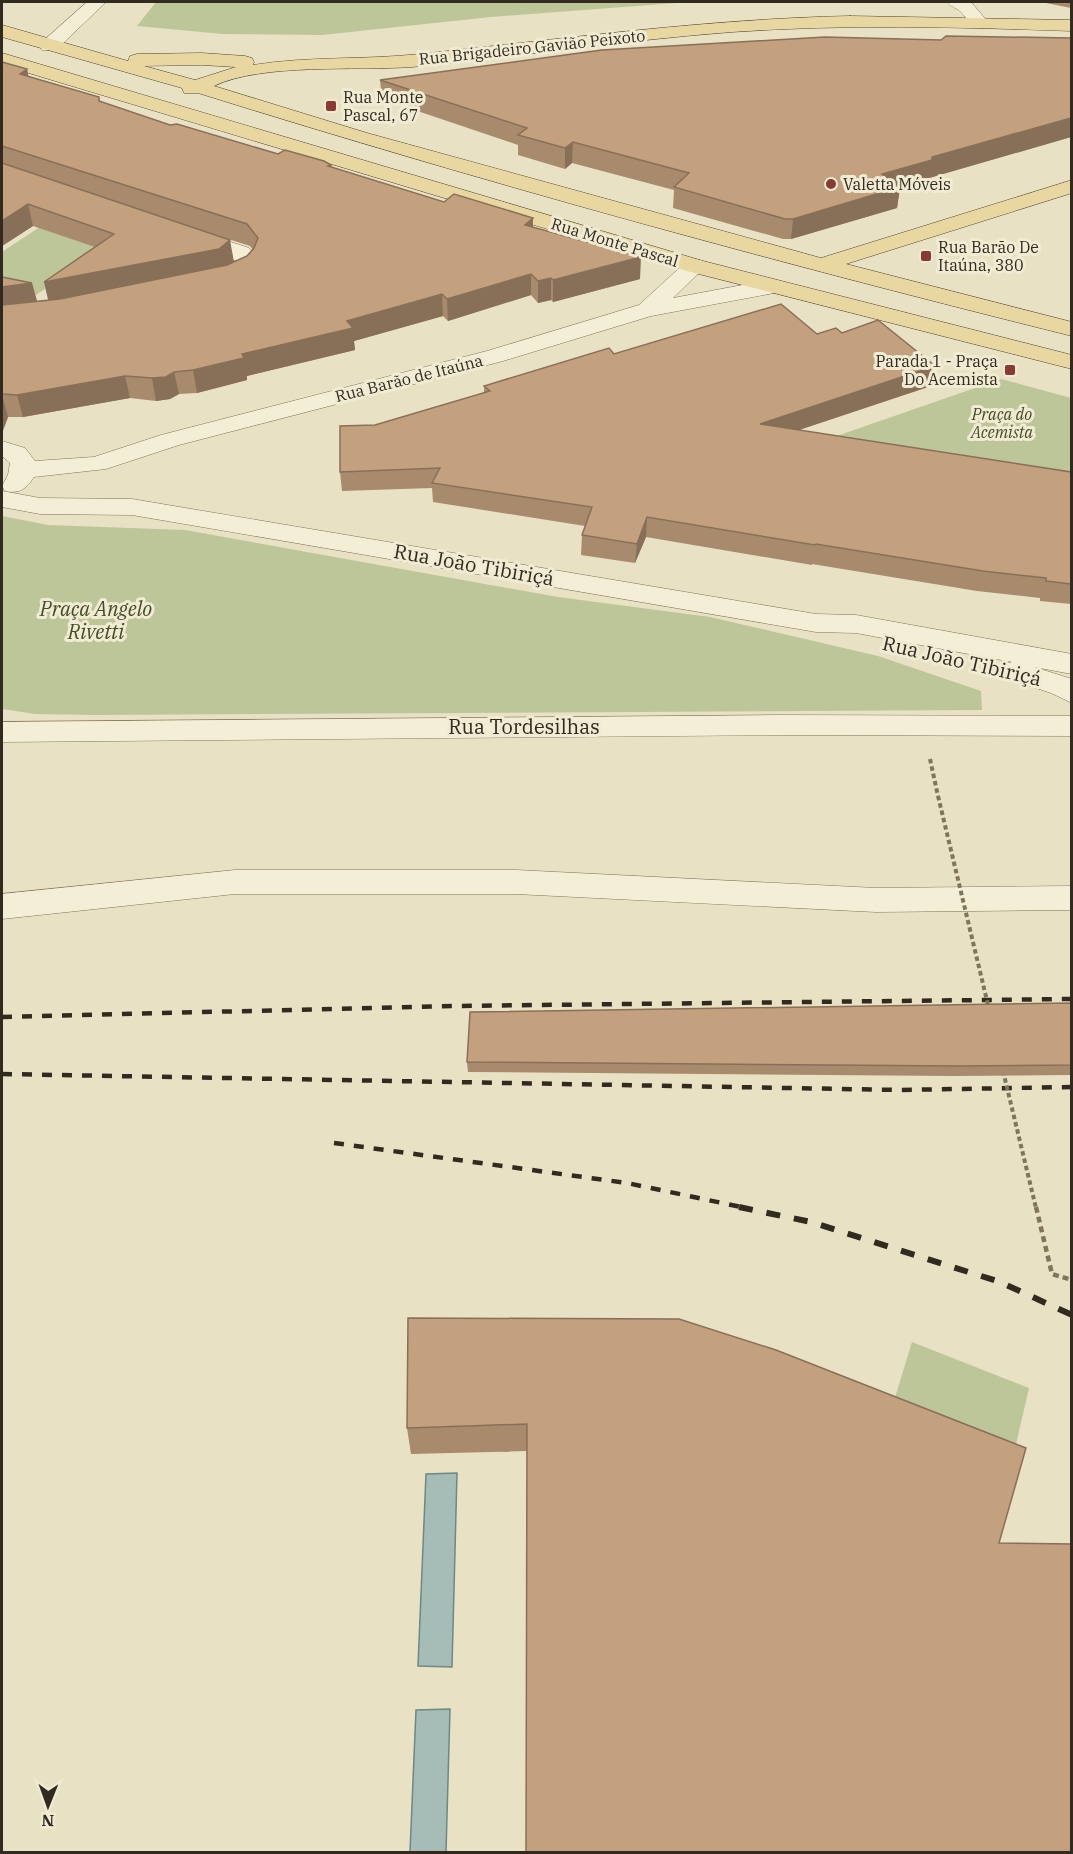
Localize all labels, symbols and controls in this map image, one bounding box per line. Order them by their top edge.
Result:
street label: Rua Brigadeiro Gavião Peixoto [418,25,646,69]
place label: Rua Monte Pascal, 67 [343,87,423,125]
marker: Rua Monte Pascal, 67 [324,99,338,113]
place label: Valetta Móveis [843,174,951,194]
marker: Valetta Móveis [824,177,838,191]
street label: Rua Monte Pascal [549,213,681,271]
place label: Rua Barão De Itaúna, 380 [938,237,1039,275]
marker: Rua Barão De Itaúna, 380 [919,249,933,263]
street label: Rua Barão de Itaúna [333,350,485,406]
place label: Parada 1 - Praça Do Acemista [876,351,998,389]
marker: Parada 1 - Praça Do Acemista [1003,363,1017,377]
park label: Praça do Acemista [970,404,1033,442]
street label: Rua João Tibiriçá [392,537,557,592]
park label: Praça Angelo Rivetti [39,595,152,645]
street label: Rua João Tibiriçá [880,629,1044,692]
street label: Rua Tordesilhas [448,713,600,740]
north arrow [18,1776,78,1836]
text: N [41,1811,54,1831]

